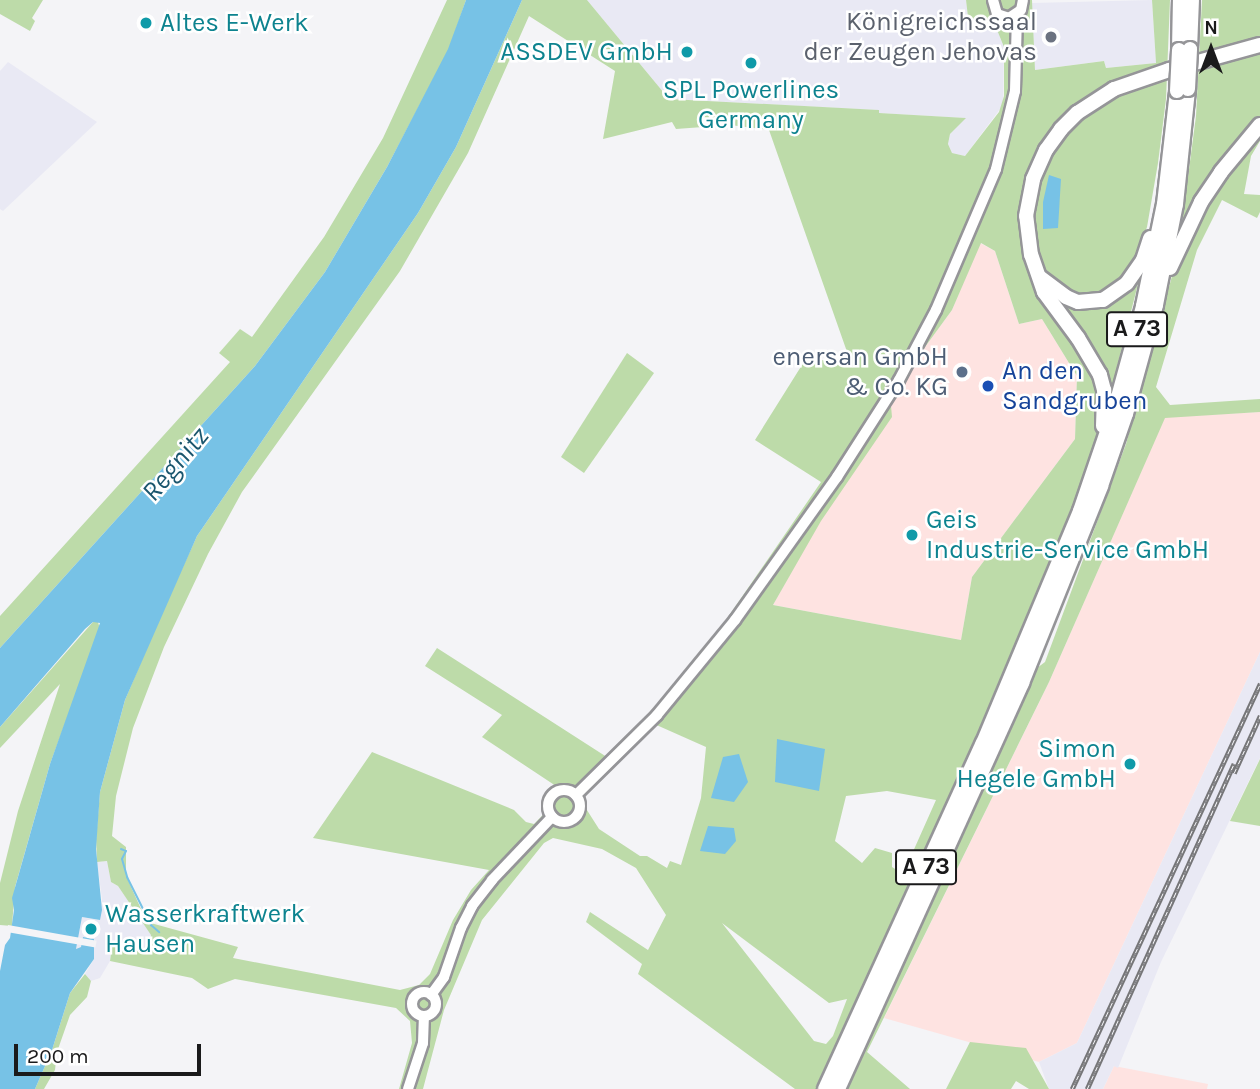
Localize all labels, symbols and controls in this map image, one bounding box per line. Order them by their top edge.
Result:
place label: Königreichssaal der Zeugen Jehovas [804,6,1037,68]
place label: Altes E-Werk [160,7,309,39]
north arrow [1176,14,1246,84]
marker: Altes E-Werk [138,15,154,31]
text: N [1204,17,1218,39]
marker: Königreichssaal der Zeugen Jehovas [1043,29,1059,45]
place label: ASSDEV GmbH [500,36,673,68]
marker: ASSDEV GmbH [679,44,695,60]
marker: SPL Powerlines Germany [743,55,759,71]
place label: SPL Powerlines Germany [663,74,839,136]
road number: A 73 [1106,308,1168,350]
place label: enersan GmbH & Co. KG [773,341,948,402]
place label: An den Sandgruben [1002,355,1147,416]
marker: enersan GmbH & Co. KG [954,364,970,380]
marker: An den Sandgruben [980,378,996,394]
water label: Regnitz [134,420,216,508]
place label: Geis Industrie-Service GmbH [926,504,1209,566]
marker: Geis Industrie-Service GmbH [904,527,920,543]
place label: Simon Hegele GmbH [957,733,1116,794]
marker: Simon Hegele GmbH [1122,756,1138,772]
road number: A 73 [894,846,958,888]
place label: Wasserkraftwerk Hausen [105,898,305,960]
marker: Wasserkraftwerk Hausen [83,921,99,937]
scale bar [18,1030,205,1074]
text: 200 m [27,1044,89,1068]

